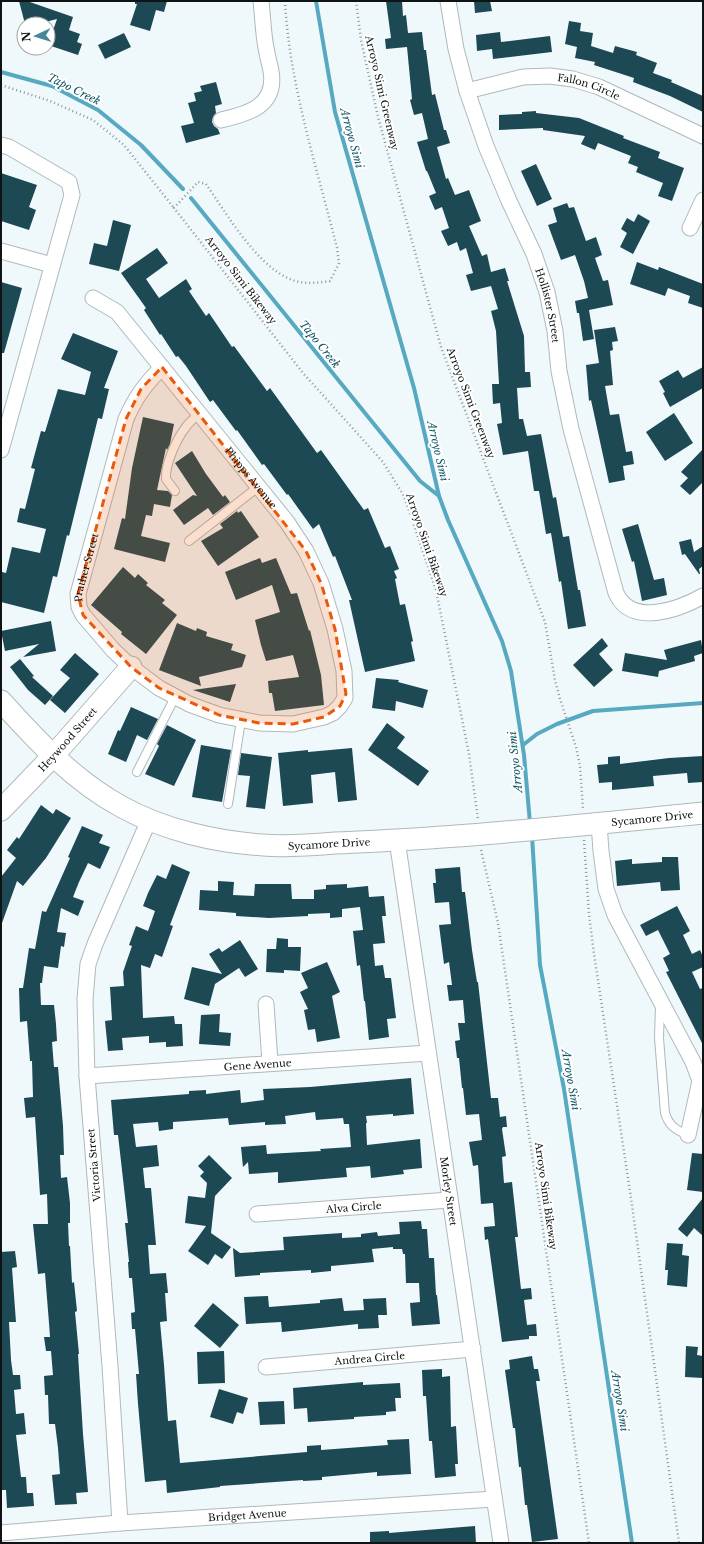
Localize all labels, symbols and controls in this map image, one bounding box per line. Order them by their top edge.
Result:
north arrow [16,16,56,56]
text: N [19,30,33,42]
street label: Arroyo Simi Greenway [362,33,402,152]
water label: Tapo Creek [45,70,103,108]
street label: Fallon Circle [557,71,622,103]
water label: Arroyo Simi [337,104,367,170]
street label: Arroyo Simi Bikeway [202,232,280,327]
street label: Hollister Street [533,266,563,344]
water label: Tapo Creek [297,317,344,371]
street label: Arroyo Simi Greenway [443,345,498,461]
water label: Arroyo Simi [424,417,452,483]
street label: Phipps Avenue [222,444,280,512]
street label: Arroyo Simi Bikeway [403,491,451,599]
street label: Prather Street [71,531,101,603]
street label: Heywood Street [35,704,100,774]
water label: Arroyo Simi [505,730,525,795]
street label: Sycamore Drive [610,807,694,829]
street label: Sycamore Drive [288,835,371,852]
water label: Arroyo Simi [558,1046,583,1112]
street label: Gene Avenue [223,1056,292,1073]
street label: Victoria Street [84,1128,104,1203]
street label: Arroyo Simi Bikeway [532,1140,560,1251]
street label: Morley Street [437,1156,461,1227]
street label: Alva Circle [324,1198,382,1216]
street label: Andrea Circle [333,1348,406,1368]
water label: Arroyo Simi [608,1367,632,1433]
street label: Bridget Avenue [208,1506,287,1524]

